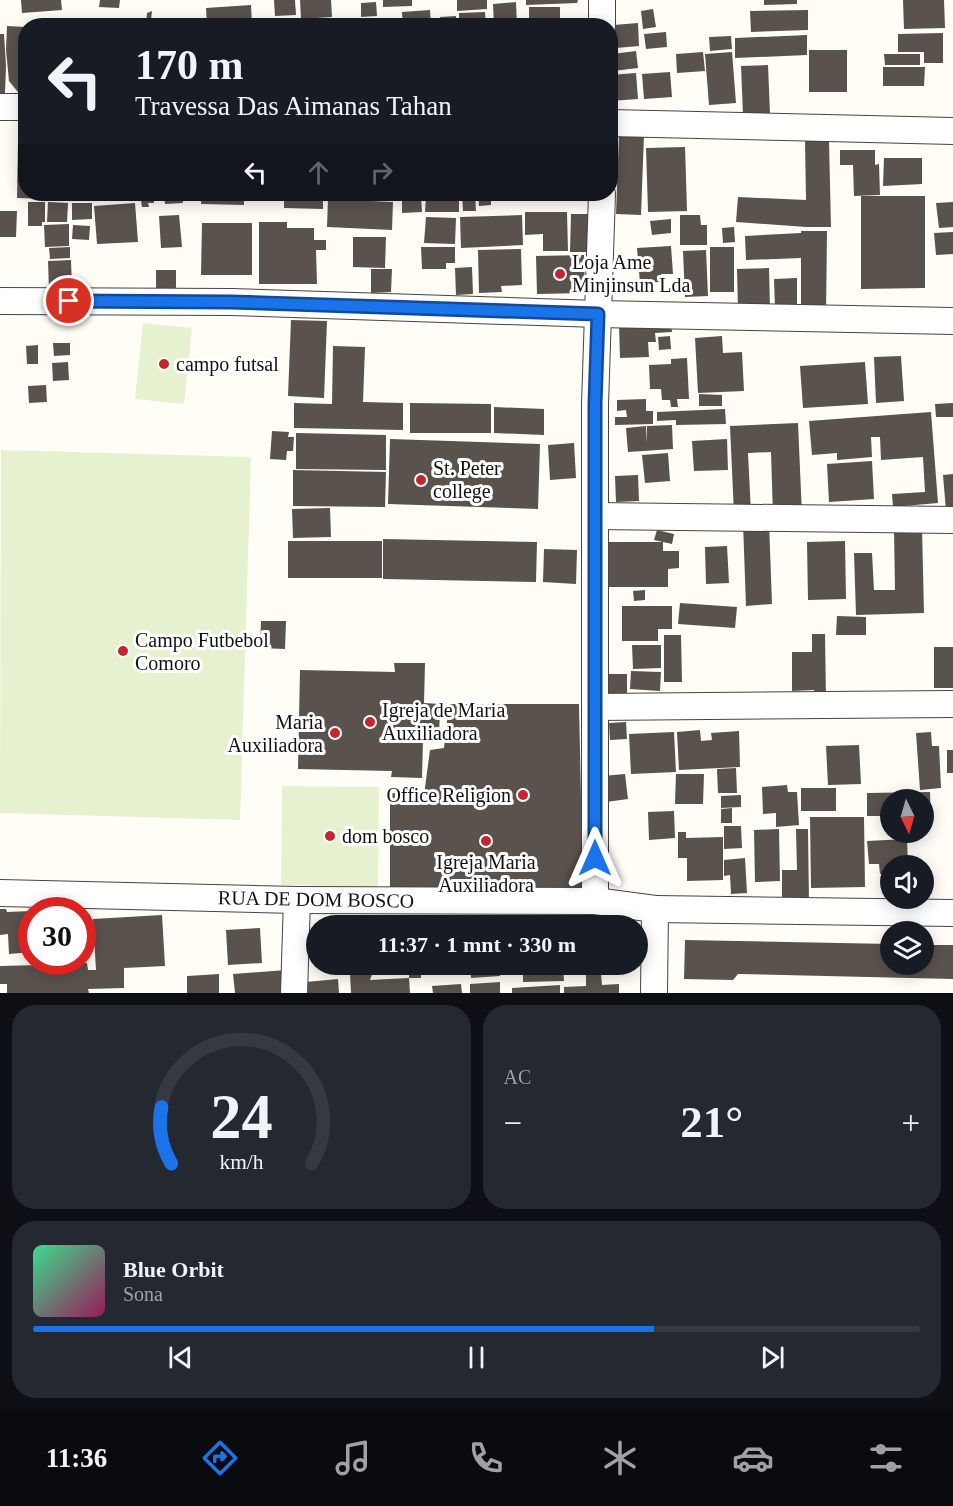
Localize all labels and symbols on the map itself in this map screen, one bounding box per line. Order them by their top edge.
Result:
place label: Loja Ame Minjinsun Lda [572,251,690,297]
marker: Loja Ame Minjinsun Lda [553,267,567,281]
pin [43,275,94,326]
place label: campo futsal [176,353,279,376]
marker: campo futsal [157,357,171,371]
place label: St. Peter college [433,457,501,503]
marker: St. Peter college [414,473,428,487]
place label: Campo Futbebol Comoro [135,629,269,674]
marker: Campo Futbebol Comoro [116,644,130,658]
place label: Igreja de Maria Auxiliadora [382,699,505,744]
place label: Maria Auxiliadora [227,711,323,756]
marker: Igreja de Maria Auxiliadora [363,715,377,729]
marker: Maria Auxiliadora [328,726,342,740]
place label: Office Religion [386,784,511,807]
marker: Office Religion [516,788,530,802]
north arrow [880,789,934,843]
place label: dom bosco [342,825,429,847]
position arrow [563,826,627,890]
marker: dom bosco [323,829,337,843]
marker: Igreja Maria Auxiliadora [479,834,493,848]
place label: Igreja Maria Auxiliadora [436,851,536,896]
street label: RUA DE DOM BOSCO [218,886,414,912]
speed limit sign: 30 [18,897,96,975]

